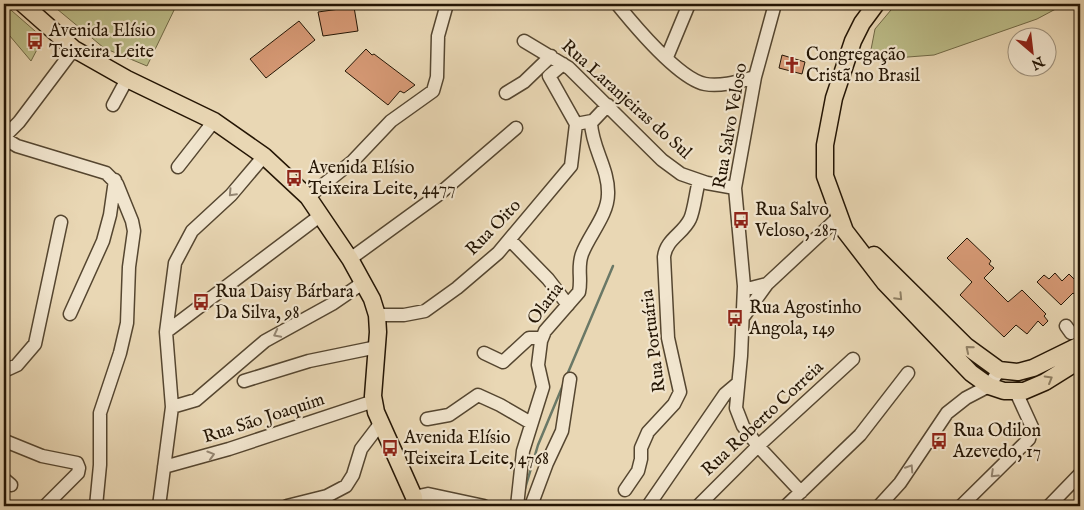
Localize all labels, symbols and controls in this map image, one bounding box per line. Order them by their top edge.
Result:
place label: Avenida Elísio Teixeira Leite [48,20,156,64]
north arrow [1006,28,1056,78]
bus stop icon: Avenida Elísio Teixeira Leite [25,31,45,51]
street label: Rua Laranjeiras do Sul [556,35,696,165]
place label: Congregação Cristã no Brasil [806,44,920,88]
text: N [1028,51,1048,73]
church icon: Congregação Cristã no Brasil [782,55,802,75]
street label: Rua Salvo Veloso [709,61,753,191]
place label: Avenida Elísio Teixeira Leite, 4477 [307,157,456,201]
bus stop icon: Avenida Elísio Teixeira Leite, 4477 [284,168,304,188]
one-way arrow [229,187,238,196]
street label: Rua Oito [461,195,527,261]
place label: Rua Salvo Veloso, 287 [754,199,837,243]
bus stop icon: Rua Salvo Veloso, 287 [731,210,751,230]
street label: Olaria [523,278,569,330]
place label: Rua Daisy Bárbara Da Silva, 98 [215,281,354,325]
street label: Rua Portuária [636,288,672,394]
one-way arrow [893,291,902,300]
bus stop icon: Rua Daisy Bárbara Da Silva, 98 [191,292,211,312]
place label: Rua Agostinho Angola, 149 [748,297,862,341]
bus stop icon: Rua Agostinho Angola, 149 [725,308,745,328]
one-way arrow [274,328,283,338]
one-way arrow [966,345,975,354]
street label: Rua Roberto Correia [697,356,829,482]
one-way arrow [1044,376,1053,386]
street label: Rua São Joaquim [200,388,328,449]
place label: Rua Odilon Azevedo, 17 [952,420,1041,464]
place label: Avenida Elísio Teixeira Leite, 4768 [403,427,549,471]
bus stop icon: Rua Odilon Azevedo, 17 [929,431,949,451]
bus stop icon: Avenida Elísio Teixeira Leite, 4768 [380,438,400,458]
one-way arrow [207,450,215,460]
one-way arrow [904,465,913,474]
one-way arrow [991,469,1000,478]

